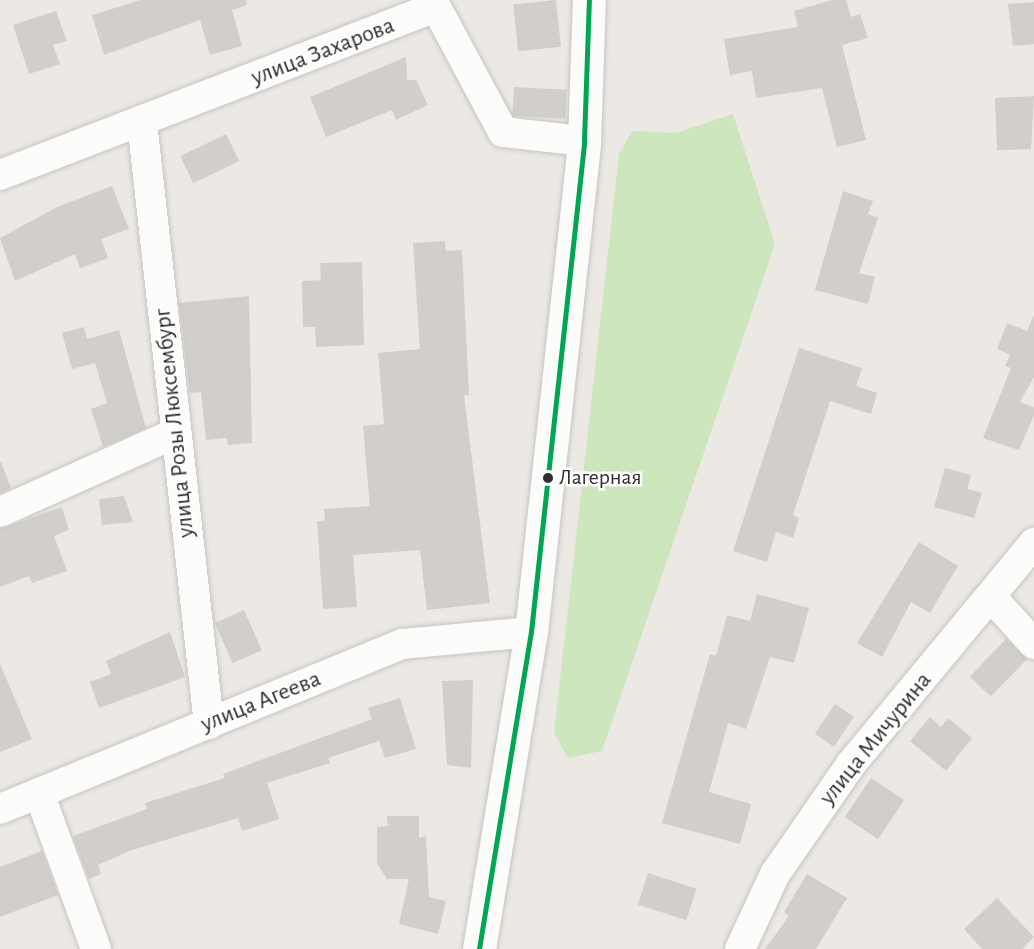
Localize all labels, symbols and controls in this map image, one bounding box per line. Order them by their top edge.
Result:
street label: улица Захарова [247,11,399,93]
street label: улица Розы Люксембург [149,307,201,539]
place label: Лагерная [559,465,642,491]
marker: Лагерная [542,472,554,484]
street label: улица Агеева [197,665,325,739]
street label: улица Мичурина [814,667,938,811]

